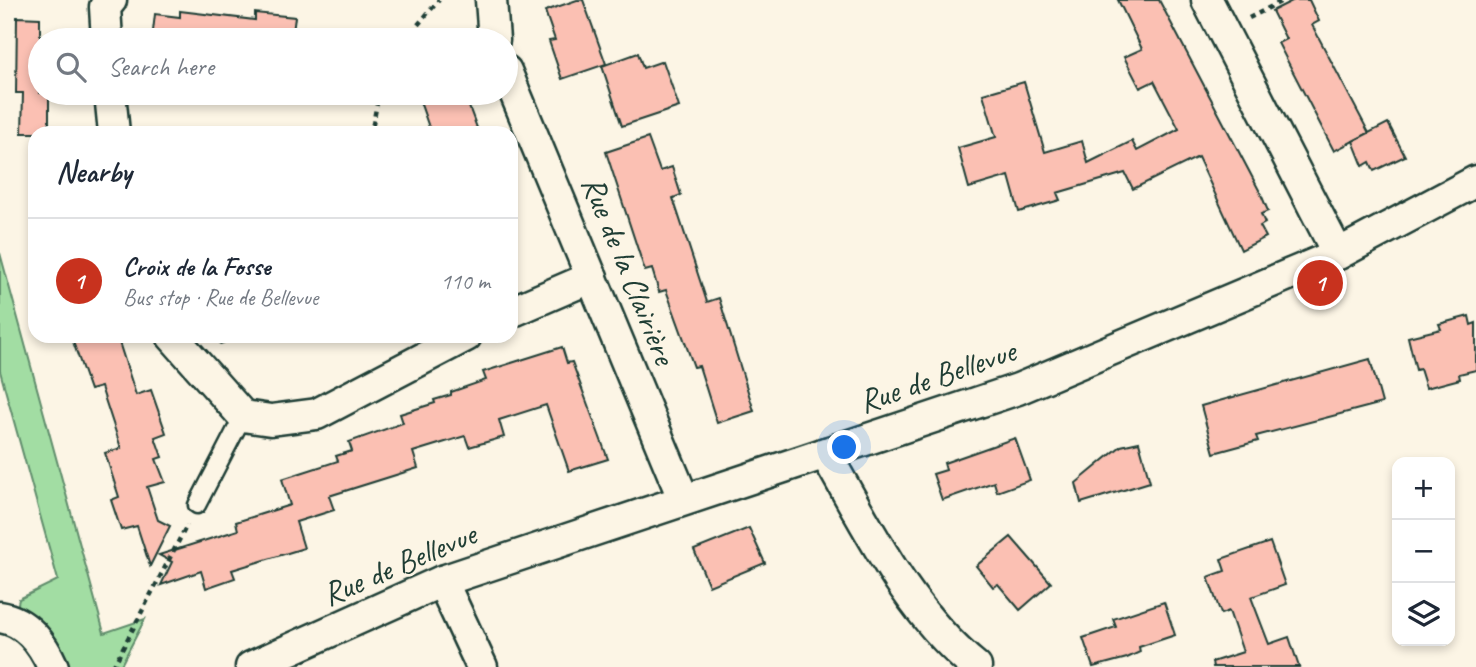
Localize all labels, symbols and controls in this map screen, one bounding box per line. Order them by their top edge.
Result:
search box [28,28,518,105]
icon: search [52,48,90,86]
text: Search here [108,50,214,83]
text: Nearby [56,153,132,191]
street label: Rue de la Clairière [572,170,687,372]
text: Croix de la Fosse [123,250,270,283]
pin: 1 [1297,257,1343,309]
text: 1 [74,267,84,296]
text: 110 m [441,267,490,296]
text: Bus stop · Rue de Bellevue [123,283,318,312]
street label: Rue de Bellevue [853,329,1023,422]
your location [827,430,861,464]
map controls [1392,457,1455,646]
button: + [1392,457,1455,520]
street label: Rue de Bellevue [316,512,484,615]
button: − [1392,520,1455,583]
button: layers [1392,583,1455,646]

